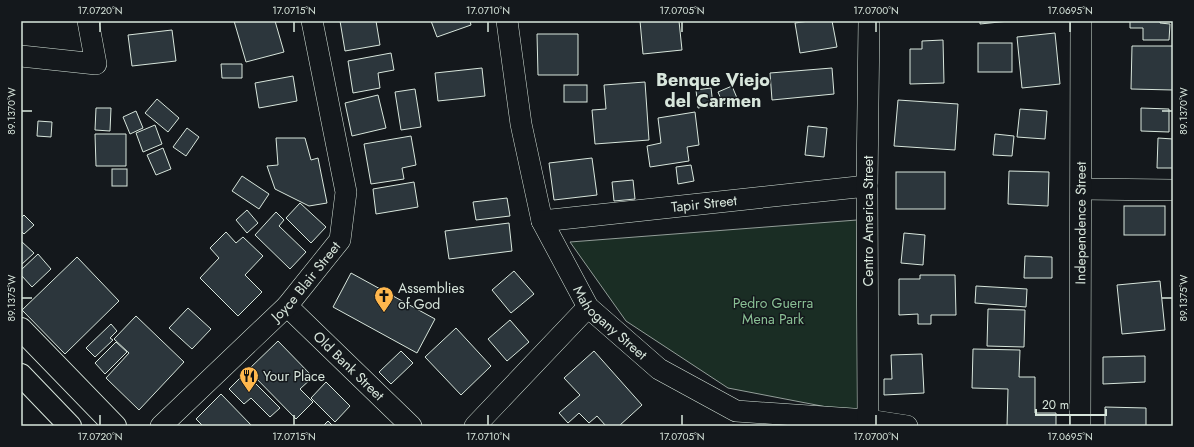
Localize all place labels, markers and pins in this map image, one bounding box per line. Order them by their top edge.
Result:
place label: Assemblies of God [398,278,465,314]
church icon: Assemblies of God [373,285,395,313]
restaurant icon: Your Place [238,365,260,393]
place label: Your Place [263,366,325,386]

